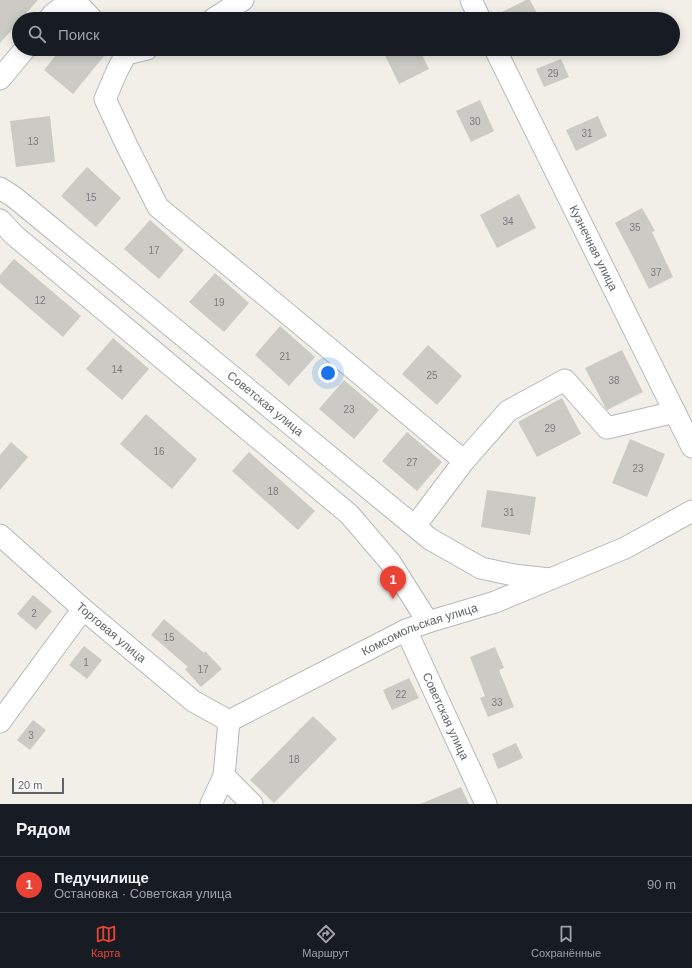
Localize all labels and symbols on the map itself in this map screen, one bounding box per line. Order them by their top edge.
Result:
house number: 29 [547,68,559,79]
house number: 30 [469,116,481,127]
house number: 31 [581,128,593,139]
house number: 13 [27,136,39,147]
house number: 15 [85,192,97,203]
street label: Кузнечная улица [566,203,621,293]
house number: 34 [502,216,514,227]
house number: 35 [629,222,641,233]
house number: 17 [148,245,160,256]
house number: 37 [650,267,662,278]
house number: 12 [34,295,46,306]
house number: 19 [213,297,225,308]
house number: 21 [279,351,291,362]
your location [318,363,338,383]
house number: 14 [111,364,123,375]
street label: Советская улица [224,368,306,439]
house number: 25 [426,370,438,381]
house number: 38 [608,375,620,386]
house number: 23 [343,404,355,415]
house number: 29 [544,423,556,434]
house number: 16 [153,446,165,457]
house number: 27 [406,457,418,468]
house number: 23 [632,463,644,474]
house number: 18 [267,486,279,497]
house number: 31 [503,507,515,518]
pin: 1 [380,566,406,599]
street label: Торговая улица [74,600,149,666]
street label: Комсомольская улица [359,601,480,659]
house number: 2 [31,608,37,619]
house number: 15 [163,632,175,643]
house number: 1 [83,657,89,668]
house number: 17 [197,664,209,675]
street label: Советская улица [420,671,472,762]
house number: 22 [395,689,407,700]
house number: 33 [491,697,503,708]
house number: 3 [28,730,34,741]
house number: 18 [288,754,300,765]
scale bar [12,776,64,795]

